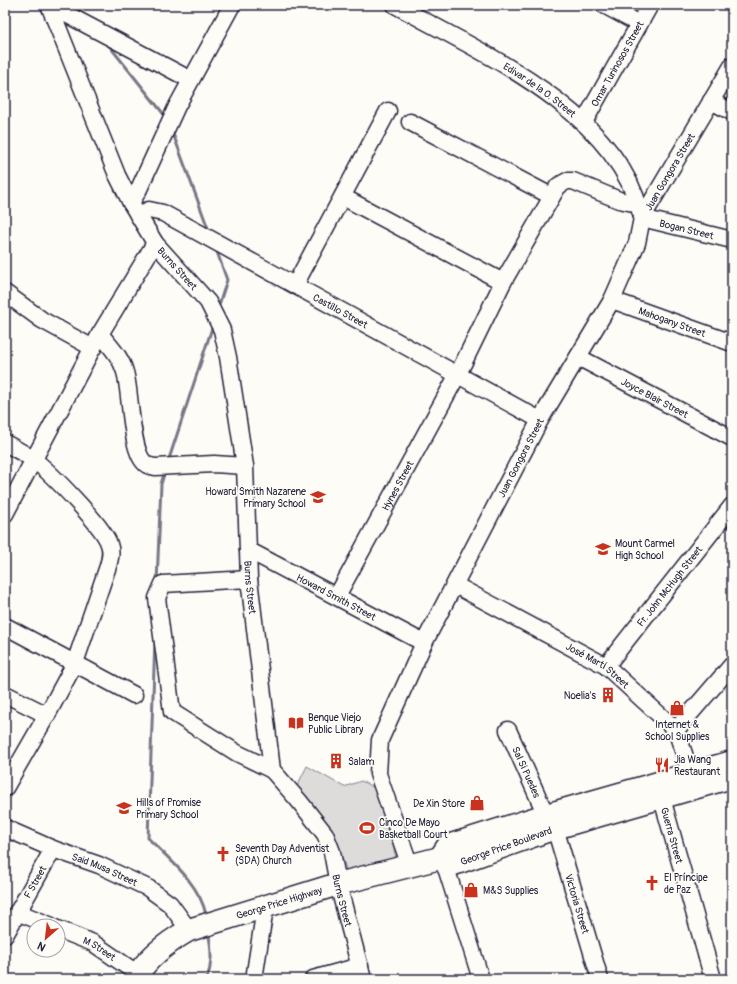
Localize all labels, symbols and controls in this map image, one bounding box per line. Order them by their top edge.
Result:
street label: Omar Turinosos Street [589,18,647,109]
street label: Edivar de la O. Street [501,61,579,121]
street label: Juan Gongora Street [643,130,698,213]
street label: Bogan Street [658,217,716,243]
street label: Burns Street [155,245,200,294]
street label: Castillo Street [311,292,370,332]
street label: Mahogany Street [637,305,708,340]
street label: Joyce Blair Street [619,376,691,421]
street label: Juan Gongora Street [496,416,547,500]
street label: Hynes Street [380,458,417,513]
place label: Howard Smith Nazarene Primary School [205,486,306,510]
school or university icon: Howard Smith Nazarene Primary School [309,488,327,506]
place label: Mount Carmel High School [615,538,675,562]
school or university icon: Mount Carmel High School [594,540,612,558]
street label: Fr. John McHugh Street [635,543,706,629]
street label: Burns Street [241,560,258,616]
street label: Howard Smith Street [294,572,379,624]
street label: José Martí Street [564,641,632,692]
building icon: Noelia's [599,686,617,704]
place label: Noelia's [564,690,597,702]
shop icon: Internet & School Supplies [668,699,686,717]
place label: Benque Viejo Public Library [308,712,364,736]
library icon: Benque Viejo Public Library [287,714,305,732]
place label: Internet & School Supplies [645,719,710,743]
street label: Sal Si Puedes [509,745,543,800]
building icon: Salam [327,752,345,770]
place label: Jia Wang Restaurant [674,754,721,778]
place label: Salam [348,756,375,768]
restaurant icon: Jia Wang Restaurant [653,756,671,774]
shop icon: De Xin Store [468,794,486,812]
place label: Hills of Promise Primary School [136,797,201,821]
place label: De Xin Store [413,798,465,810]
school or university icon: Hills of Promise Primary School [115,799,133,817]
street label: Guerra Street [658,806,685,866]
place label: Cinco De Mayo Basketball Court [379,817,449,841]
sports icon: Cinco De Mayo Basketball Court [358,819,376,837]
street label: George Price Boulevard [459,825,554,868]
place label: Seventh Day Adventist (SDA) Church [235,843,330,867]
church icon: Seventh Day Adventist (SDA) Church [214,845,232,863]
street label: Said Musa Street [70,851,140,890]
street label: F Street [22,863,50,901]
place label: El Príncipe de Paz [664,872,708,896]
street label: Burns Street [329,873,354,929]
street label: Victoria Street [562,873,591,936]
church icon: El Príncipe de Paz [643,874,661,892]
shop icon: M&S Supplies [462,881,480,899]
street label: George Price Highway [235,884,324,922]
place label: M&S Supplies [483,885,539,897]
north arrow [26,918,66,958]
street label: M Street [81,935,119,964]
text: N [35,939,48,954]

